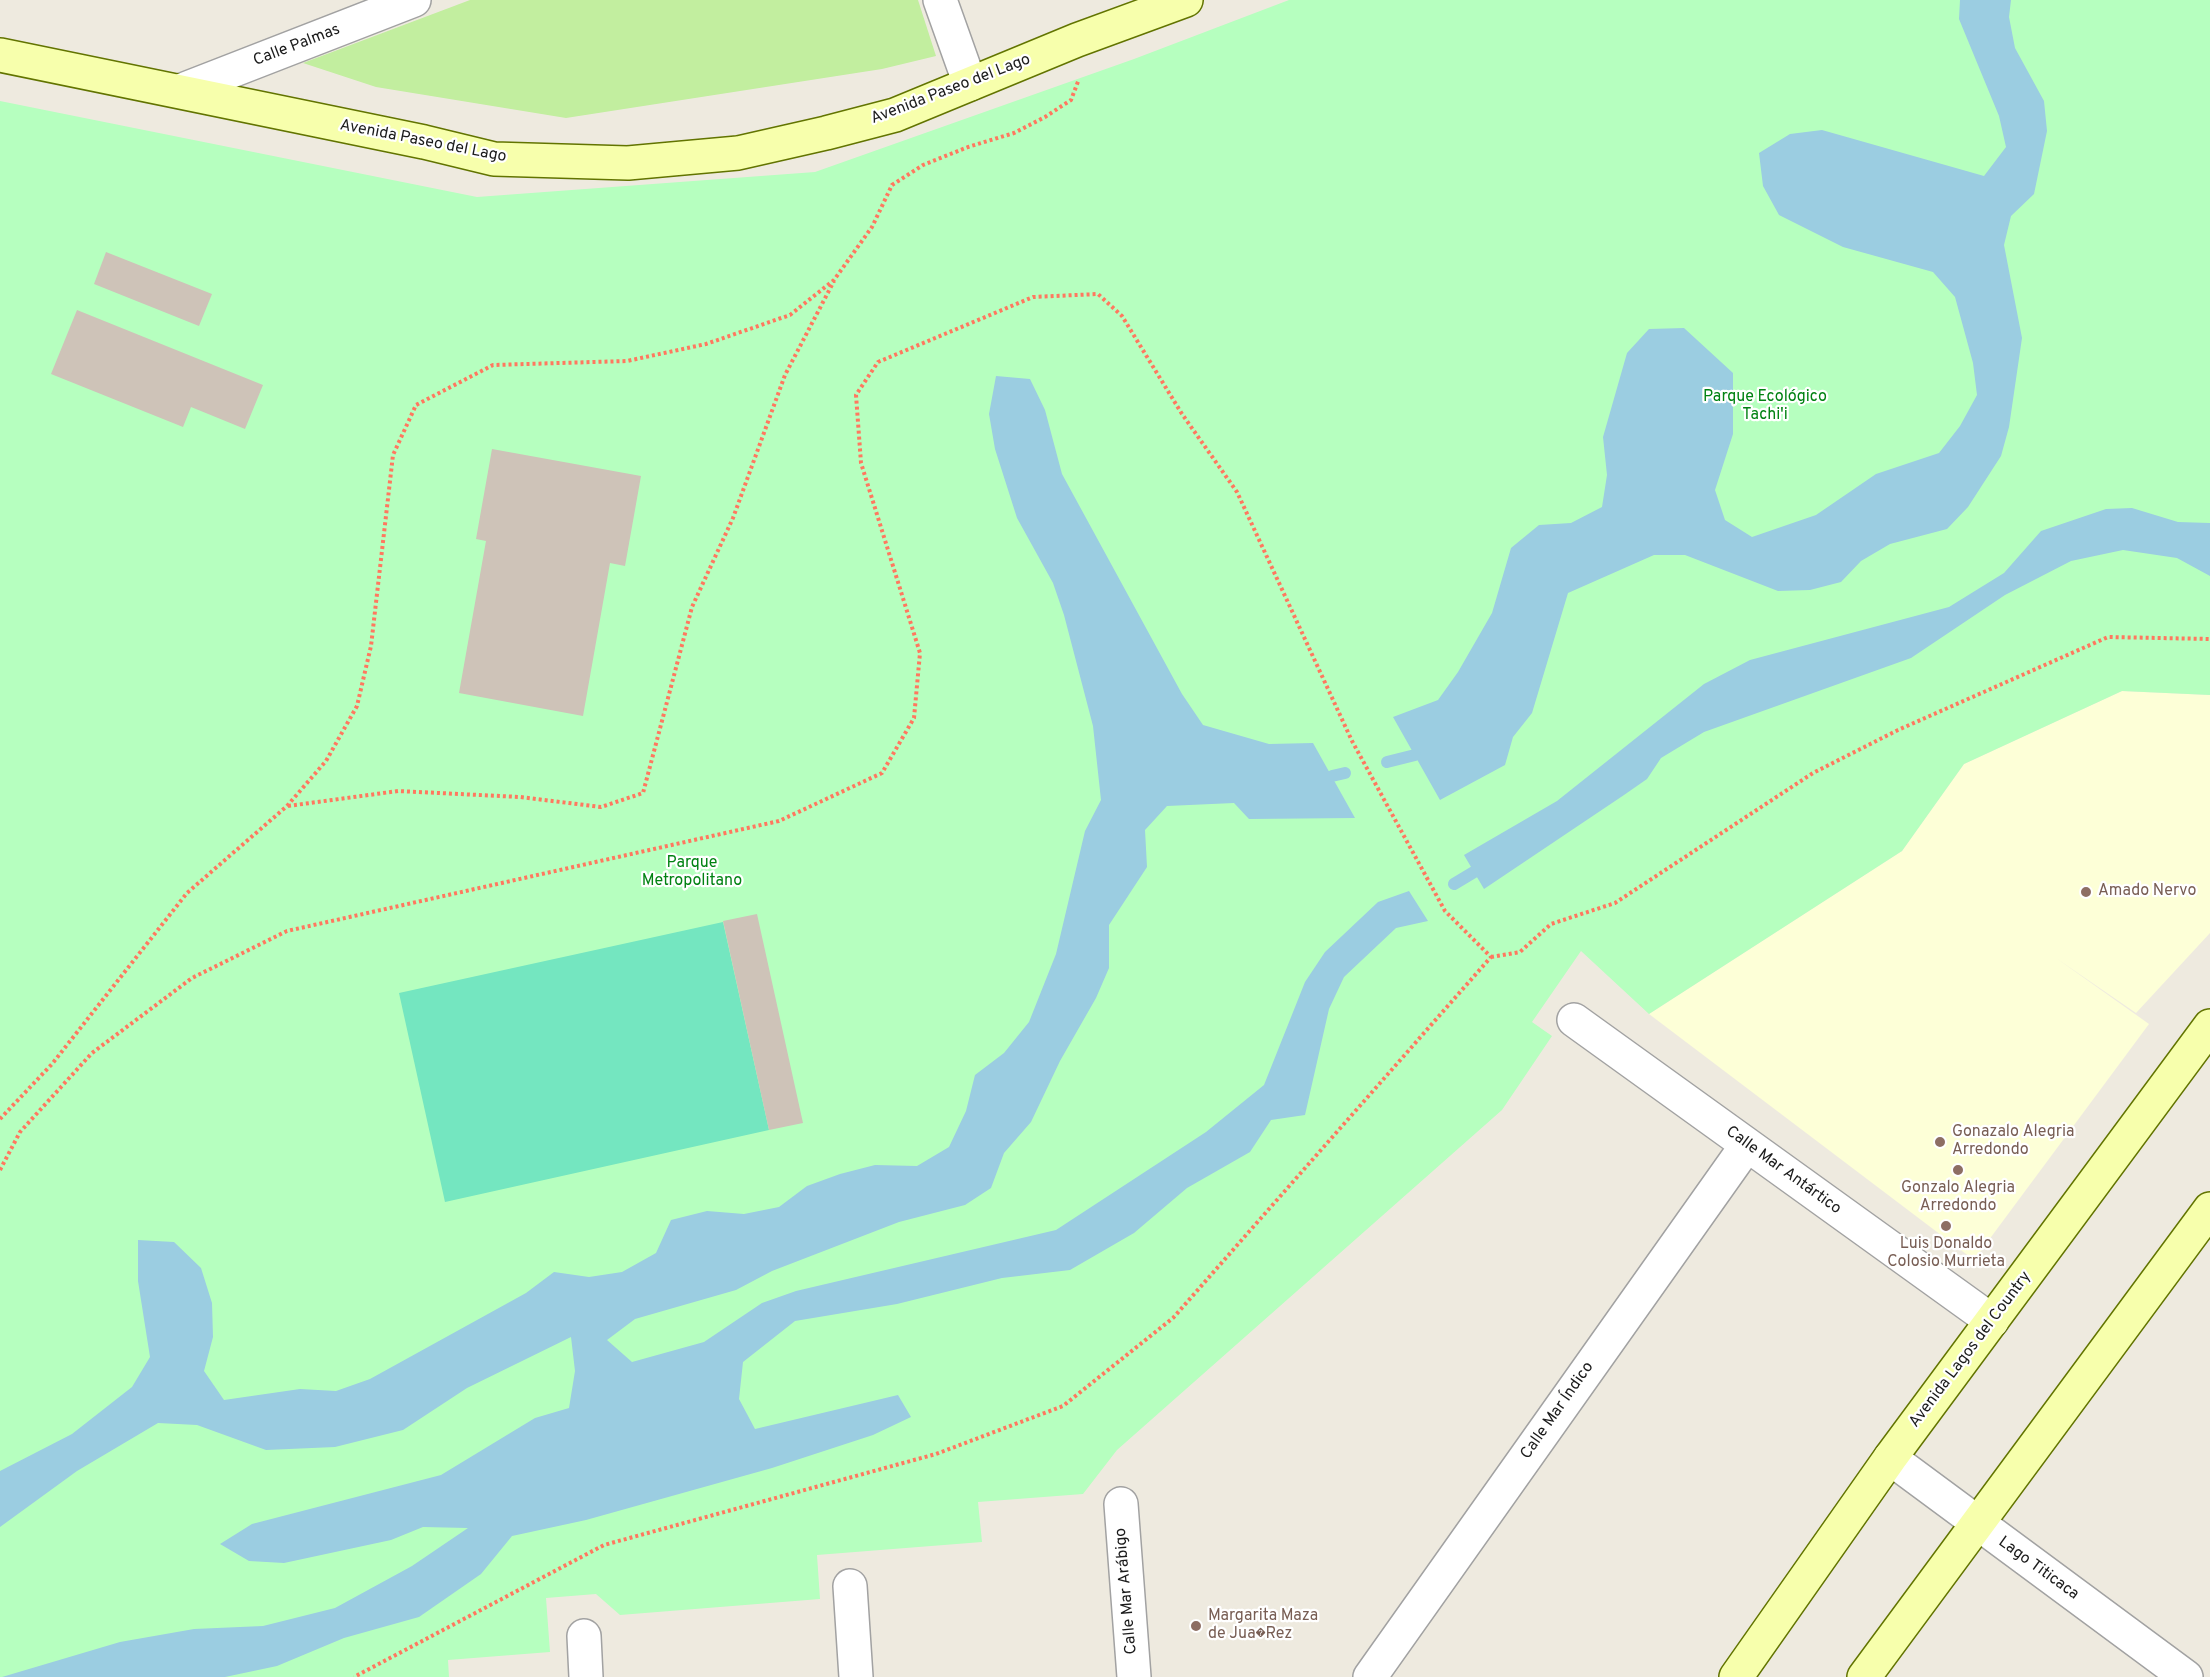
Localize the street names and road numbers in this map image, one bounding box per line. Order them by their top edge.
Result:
street label: Calle Palmas [251,21,343,71]
street label: Avenida Paseo del Lago [869,51,1033,129]
street label: Avenida Paseo del Lago [338,116,508,168]
street label: Calle Mar Antártico [1722,1123,1844,1219]
street label: Avenida Lagos del Country [1906,1268,2036,1432]
street label: Calle Mar Índico [1517,1359,1599,1463]
street label: Calle Mar Arábigo [1112,1527,1142,1655]
street label: Lago Titicaca [1994,1533,2082,1605]

